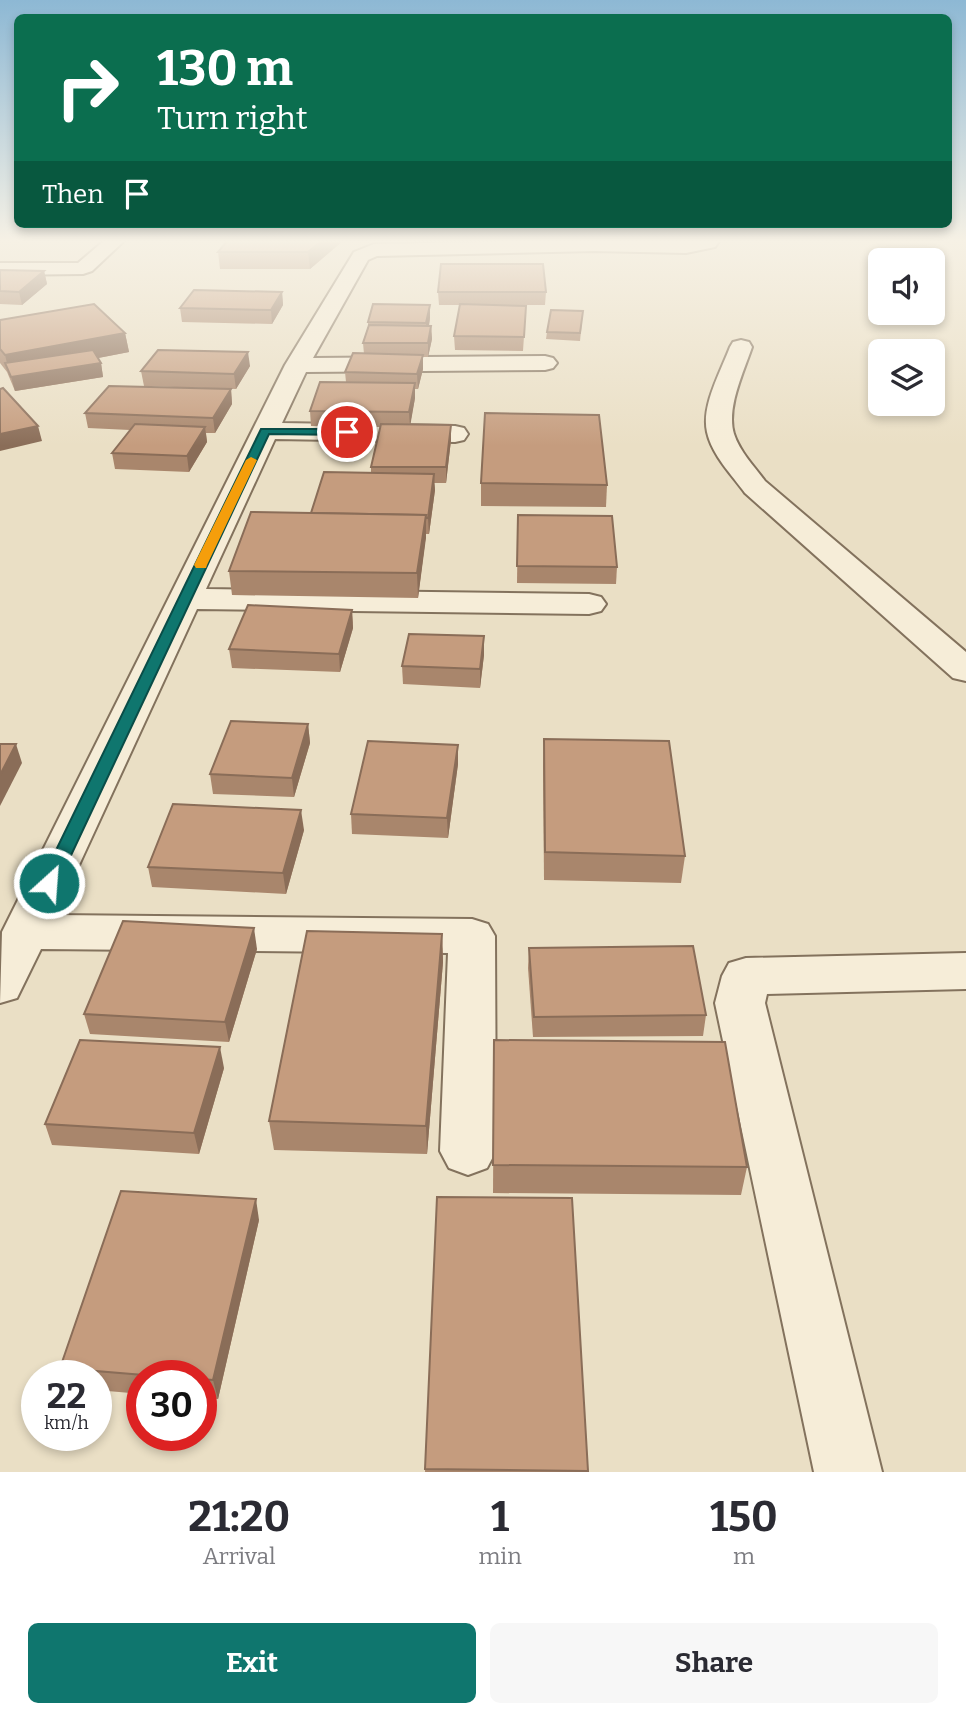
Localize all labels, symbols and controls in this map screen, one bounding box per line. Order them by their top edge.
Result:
text: 130 m [157,39,293,98]
icon: right [42,42,133,133]
text: Turn right [157,99,308,137]
icon: arrive [118,175,156,213]
text: Then [42,179,104,210]
map controls [868,248,945,416]
button: sound [868,248,945,325]
button: layers [868,339,945,416]
pin [317,402,377,462]
icon: arrive [328,413,366,451]
position arrow [12,846,86,920]
speed limit sign: 30 [126,1360,217,1451]
text: 22 [47,1375,86,1417]
text: km/h [44,1412,89,1434]
text: 21:20 [188,1492,290,1542]
text: 1 [491,1492,509,1542]
text: 150 [710,1492,778,1542]
text: Arrival [203,1542,276,1570]
text: min [478,1542,522,1570]
text: m [733,1542,755,1570]
button: Exit [28,1623,476,1703]
button: Share [490,1623,938,1703]

